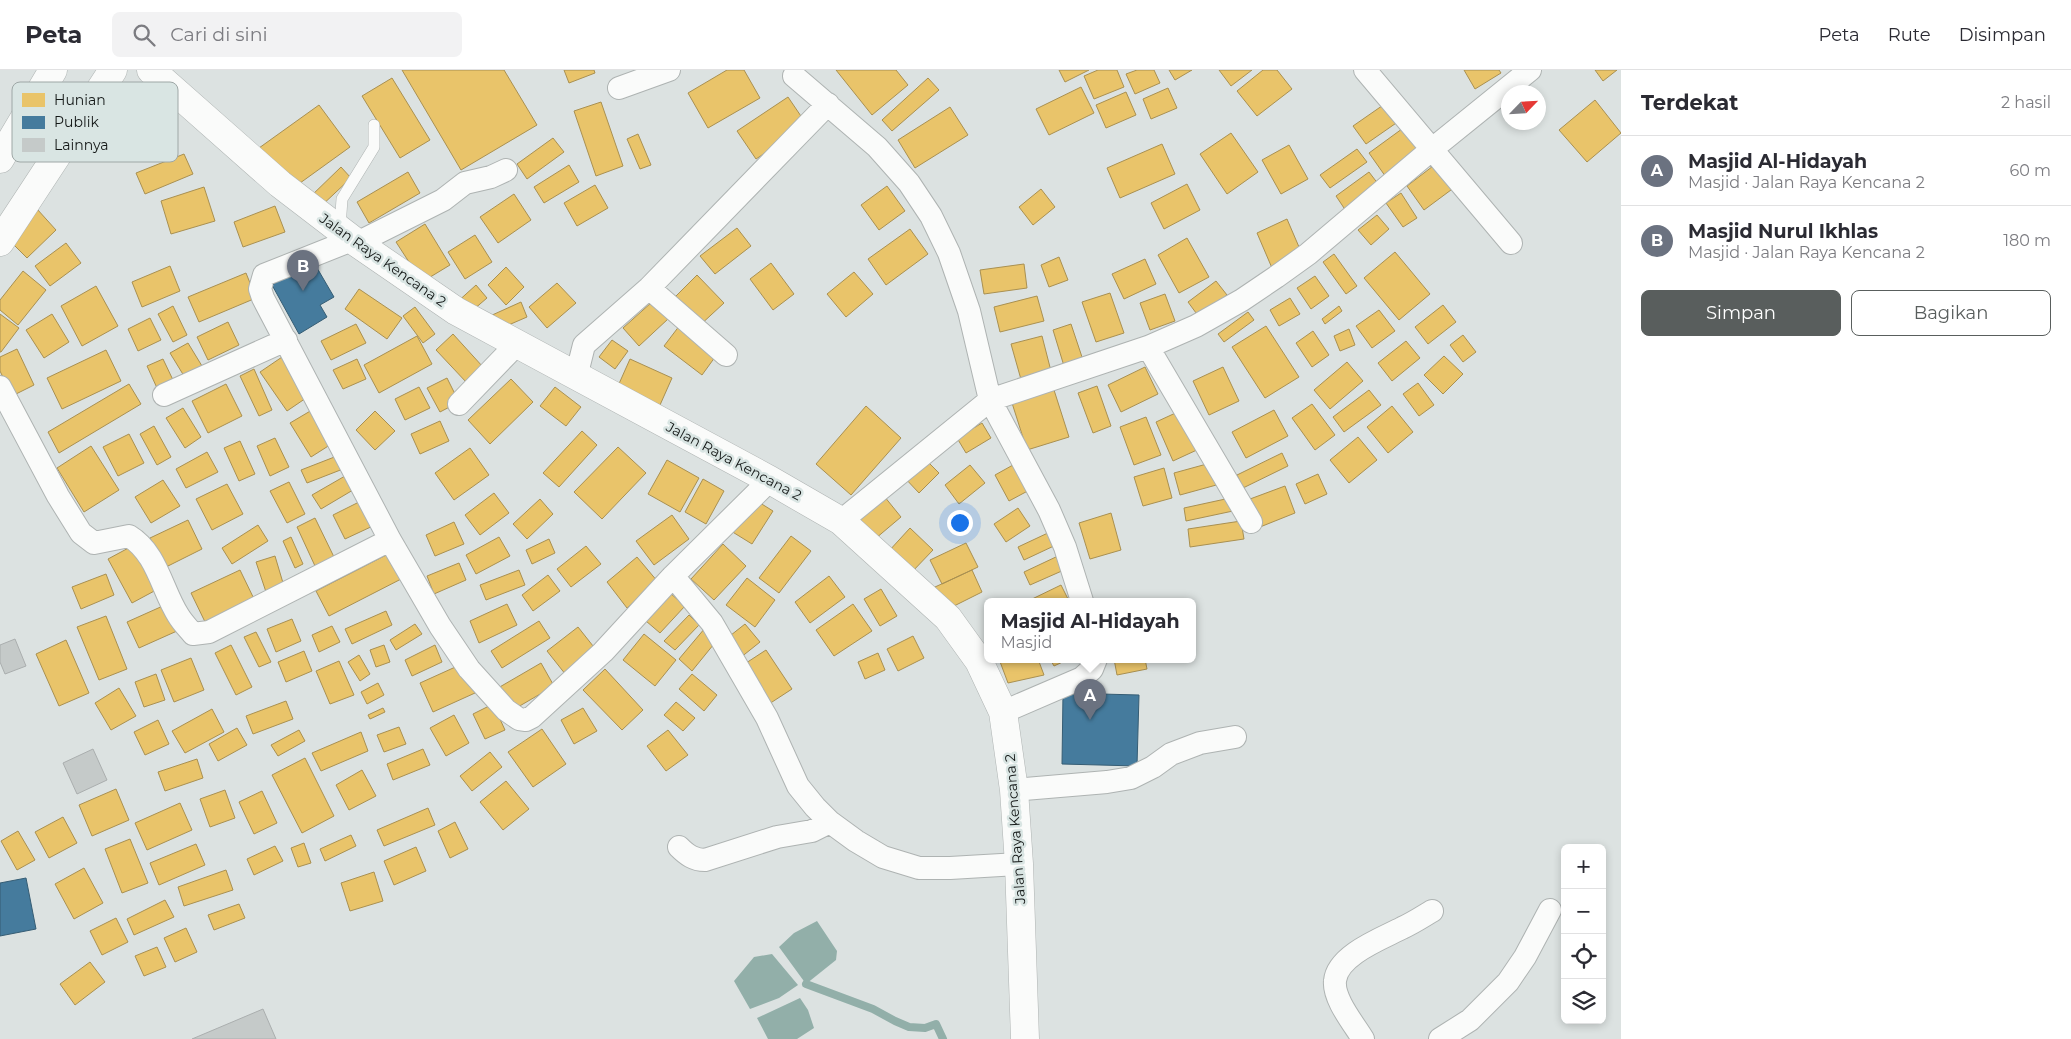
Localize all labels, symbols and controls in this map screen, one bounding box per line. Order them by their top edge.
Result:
search box [112,12,462,57]
text: Peta [25,20,82,49]
icon: search [130,21,158,49]
text: Cari di sini [170,23,268,46]
text: Peta [1819,24,1860,46]
text: Rute [1888,24,1931,46]
text: Disimpan [1959,24,2046,46]
legend [12,82,178,162]
north arrow [1501,85,1546,130]
text: Terdekat [1641,90,1738,115]
text: Hunian [54,91,106,109]
text: 2 hasil [2001,93,2051,112]
text: Publik [54,113,99,131]
text: Lainnya [54,136,109,154]
text: Masjid Al-Hidayah [1688,150,1867,173]
text: A [1651,161,1663,180]
text: 60 m [2009,161,2051,180]
text: Masjid · Jalan Raya Kencana 2 [1688,173,1925,192]
street label: Jalan Raya Kencana 2 [315,209,450,311]
text: Masjid Nurul Ikhlas [1688,220,1878,243]
text: B [1651,231,1663,250]
text: 180 m [2003,231,2051,250]
text: Masjid · Jalan Raya Kencana 2 [1688,243,1925,262]
pin: B [287,250,319,291]
button: Simpan [1641,290,1841,336]
button: Bagikan [1851,290,2051,336]
street label: Jalan Raya Kencana 2 [662,417,805,504]
your location [947,510,973,536]
popup [984,598,1196,663]
text: Masjid Al-Hidayah [1000,610,1180,633]
text: Masjid [1000,633,1052,652]
pin: A [1074,679,1106,720]
street label: Jalan Raya Kencana 2 [1001,753,1029,906]
map controls [1561,844,1606,1024]
button: + [1561,844,1606,889]
button: − [1561,889,1606,934]
button: locate [1561,934,1606,979]
button: layers [1561,979,1606,1024]

